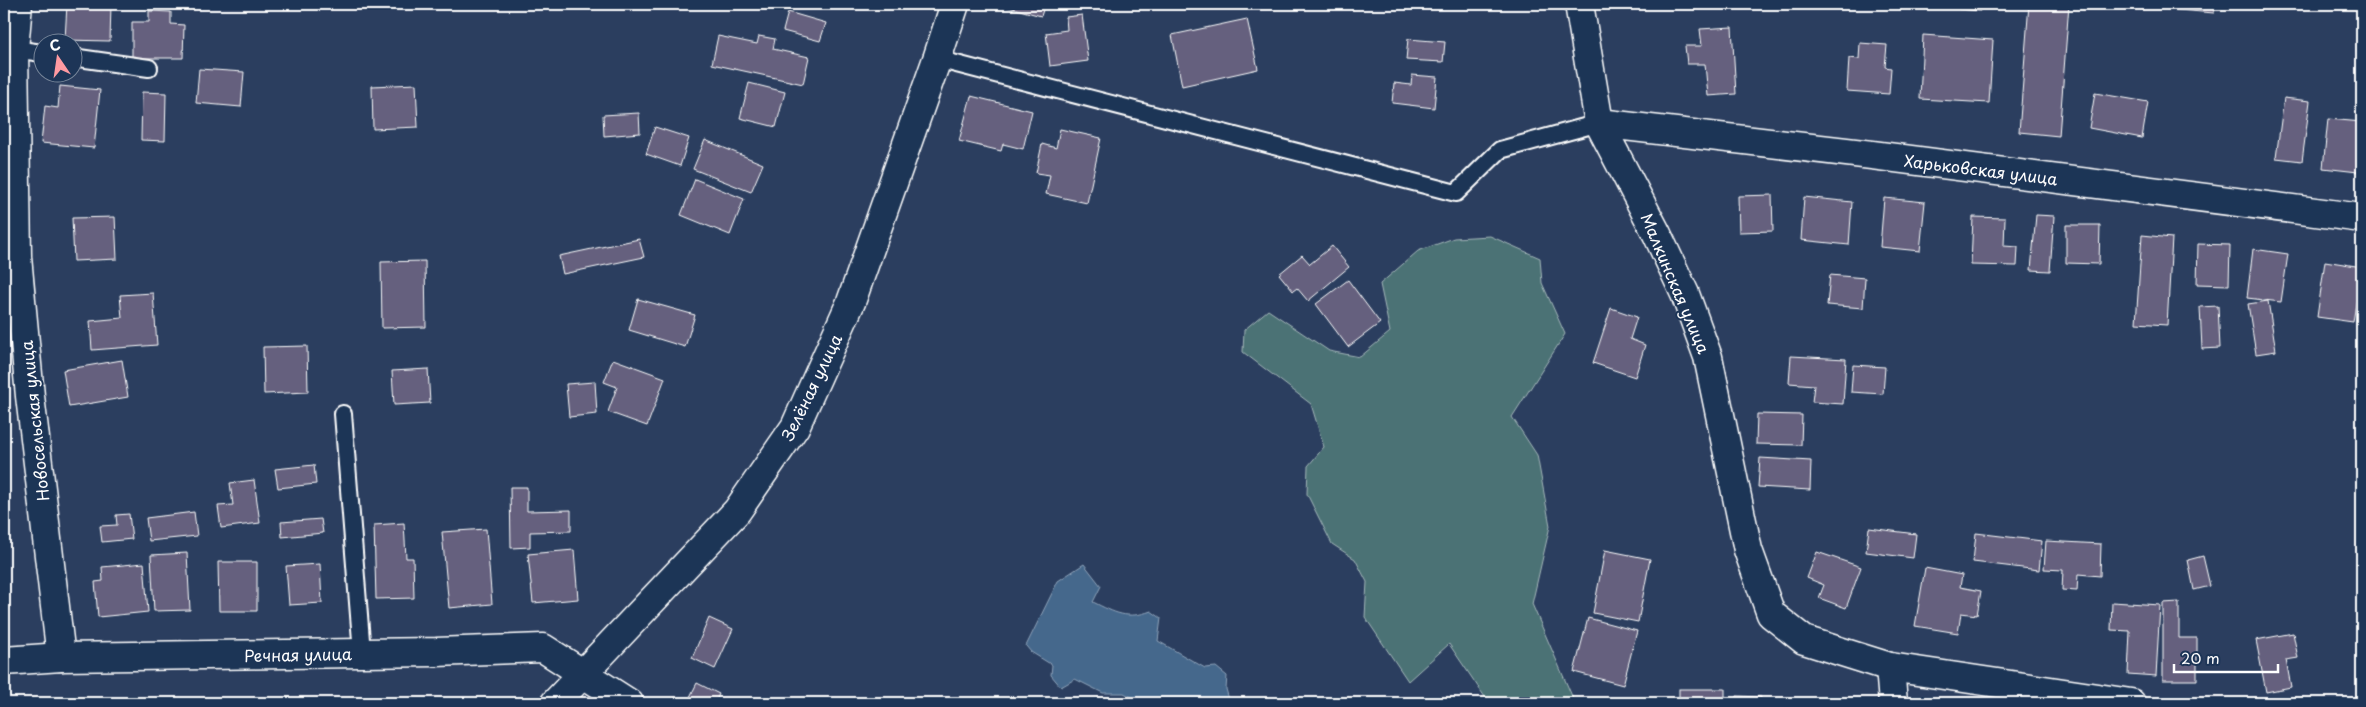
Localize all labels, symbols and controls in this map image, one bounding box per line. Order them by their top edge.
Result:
north arrow [32,32,82,82]
text: С [47,33,62,56]
street label: Харьковская улица [1903,148,2059,190]
street label: Малкинская улица [1636,209,1716,357]
street label: Зелёная улица [775,330,847,444]
street label: Новосельская улица [14,340,54,502]
street label: Речная улица [244,641,352,667]
scale bar [2174,642,2277,674]
text: 20 m [2181,646,2220,669]

